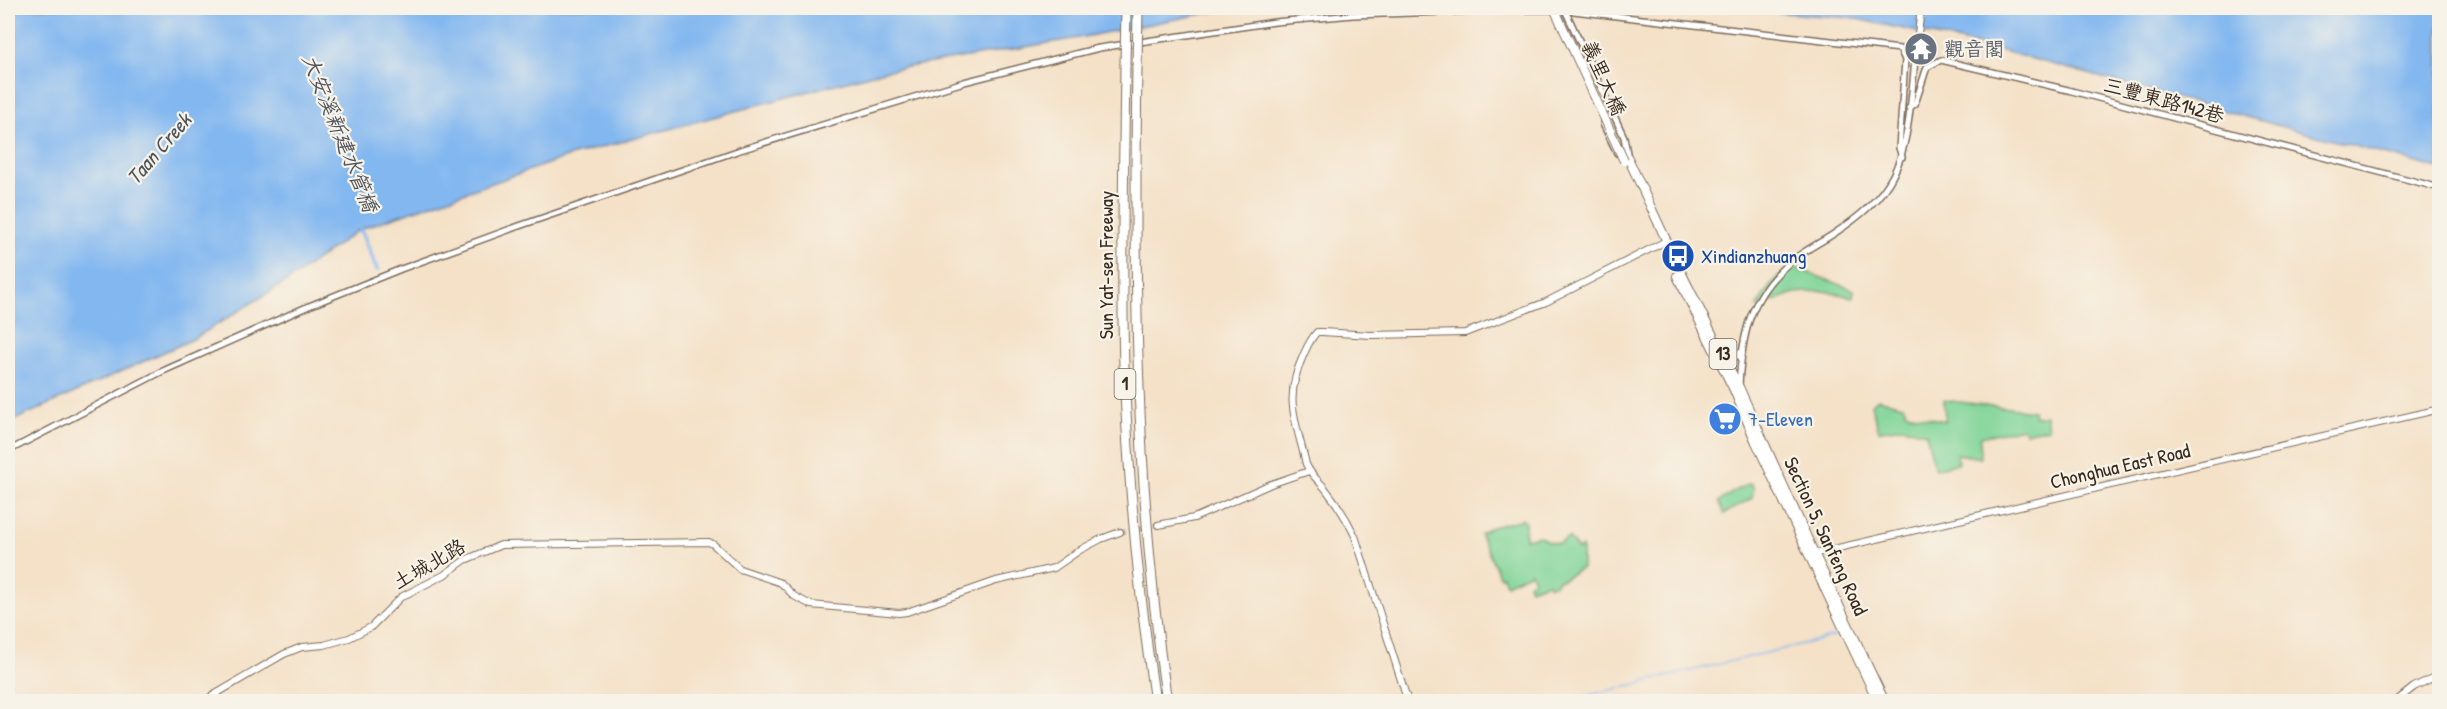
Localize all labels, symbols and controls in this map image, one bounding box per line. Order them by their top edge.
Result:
temple icon: 觀音閣 [1903,31,1939,67]
place label: 觀音閣 [1944,35,2004,62]
street label: 義里大橋 [1576,36,1633,120]
water label: 大安溪新建水管橋 [296,49,386,218]
street label: 三豐東路142巷 [2101,70,2229,129]
water label: Taan Creek [120,105,199,191]
street label: Sun Yat-sen Freeway [1092,191,1119,339]
bus stop icon: Xindianzhuang [1660,238,1696,274]
place label: Xindianzhuang [1701,242,1807,269]
road number: 13 [1710,339,1736,369]
road number: 1 [1114,369,1136,399]
supermarket icon: 7-Eleven [1707,401,1743,437]
place label: 7-Eleven [1748,405,1813,432]
street label: Chonghua East Road [2047,436,2193,495]
street label: Section 5, Sanfeng Road [1778,452,1875,619]
street label: 土城北路 [387,531,471,595]

